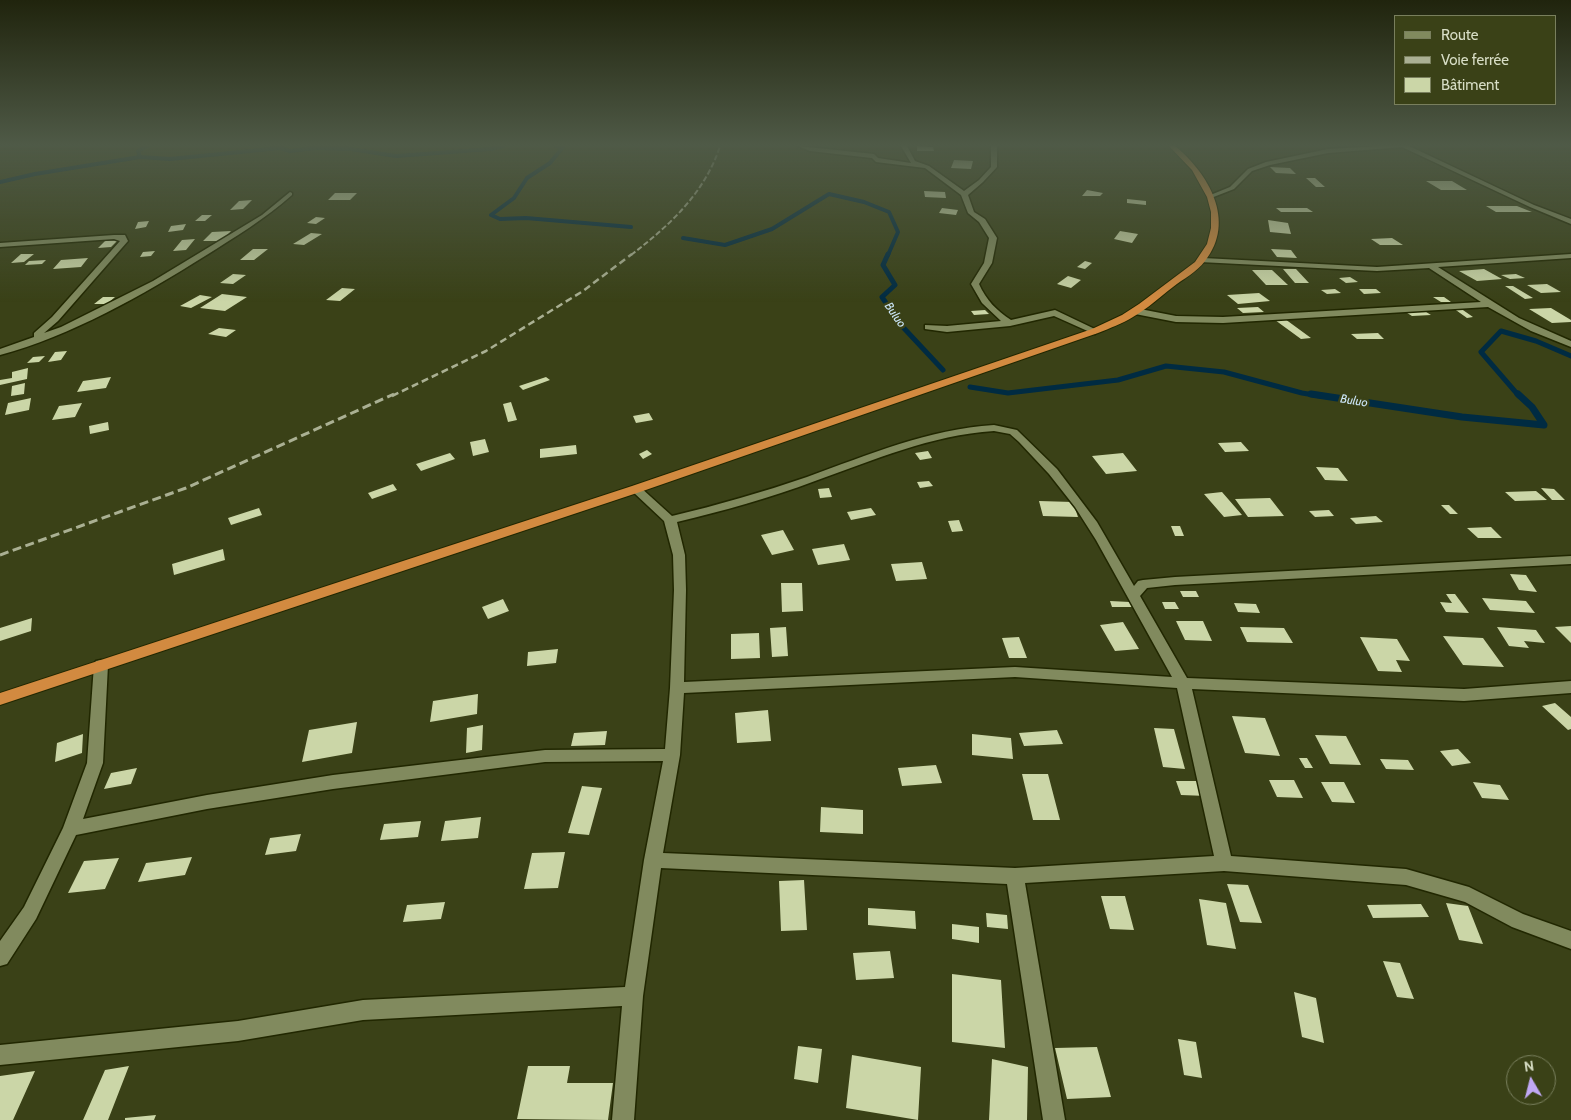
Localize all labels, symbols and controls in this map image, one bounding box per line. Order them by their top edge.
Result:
legend [1394,15,1556,105]
text: Route [1441,26,1479,44]
text: Voie ferrée [1441,51,1509,69]
text: Bâtiment [1441,76,1499,94]
water label: Buluo [881,300,909,330]
water label: Buluo [1339,392,1369,410]
north arrow [1506,1055,1556,1105]
text: N [1523,1057,1535,1076]

